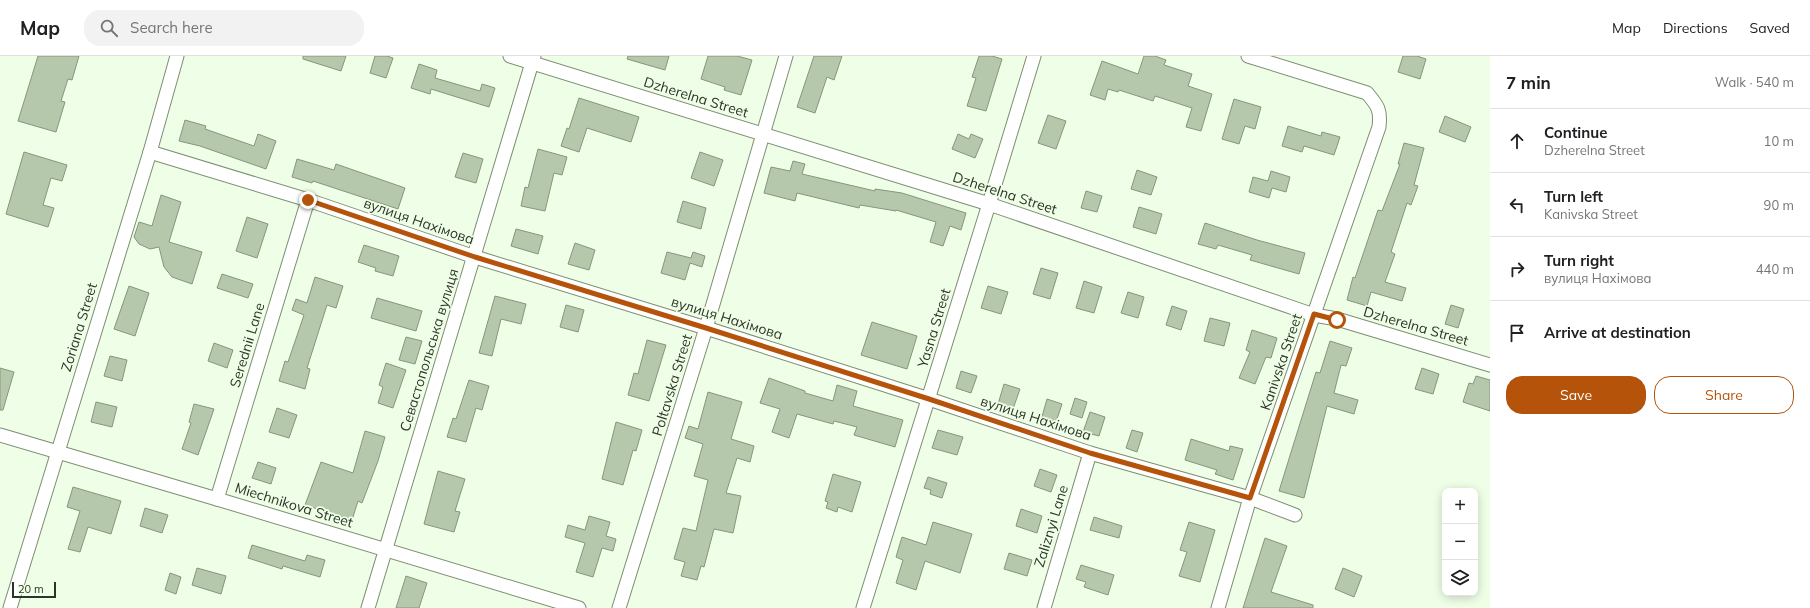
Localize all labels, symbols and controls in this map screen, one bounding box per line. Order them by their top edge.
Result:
search box [84,10,364,46]
text: Map [20,16,60,40]
icon: search [98,17,120,39]
text: Search here [130,18,213,37]
text: Map [1612,19,1641,37]
text: Directions [1663,19,1728,37]
text: Saved [1750,19,1790,37]
text: 7 min [1506,72,1551,93]
street label: Dzherelna Street [642,73,751,121]
text: Walk · 540 m [1715,74,1794,90]
text: Continue [1544,123,1607,142]
icon: ahead [1506,130,1528,152]
text: 10 m [1764,133,1794,149]
text: Dzherelna Street [1544,142,1645,158]
street label: Dzherelna Street [951,168,1059,218]
text: Turn left [1544,187,1603,206]
route end [299,191,317,209]
street label: вулиця Нахімова [361,194,477,248]
icon: left [1506,194,1528,216]
text: 90 m [1764,197,1794,213]
text: Kanivska Street [1544,206,1638,222]
text: Turn right [1544,251,1614,270]
icon: right [1506,258,1528,280]
text: 440 m [1756,261,1794,277]
street label: Севастопольська вулиця [396,266,462,434]
text: вулиця Нахімова [1544,270,1651,286]
street label: Zoriana Street [57,280,101,374]
street label: Yasna Street [913,286,955,371]
street label: вулиця Нахімова [669,292,785,344]
street label: Serednii Lane [226,300,268,390]
street label: Dzherelna Street [1361,302,1471,350]
street label: Kanivska Street [1256,311,1306,413]
route start [1328,311,1346,329]
icon: arrive [1506,322,1528,344]
text: Arrive at destination [1544,323,1691,342]
street label: Poltavska Street [648,332,696,438]
button: Save [1506,376,1646,414]
button: Share [1654,376,1794,414]
street label: вулиця Нахімова [978,392,1094,444]
street label: Miechnikova Street [233,478,355,532]
street label: Zaliznyi Lane [1030,483,1072,569]
map controls [1442,488,1478,596]
button: + [1442,488,1478,524]
button: − [1442,524,1478,560]
button: layers [1442,560,1478,596]
scale bar [12,580,56,599]
text: 20 m [18,582,44,596]

